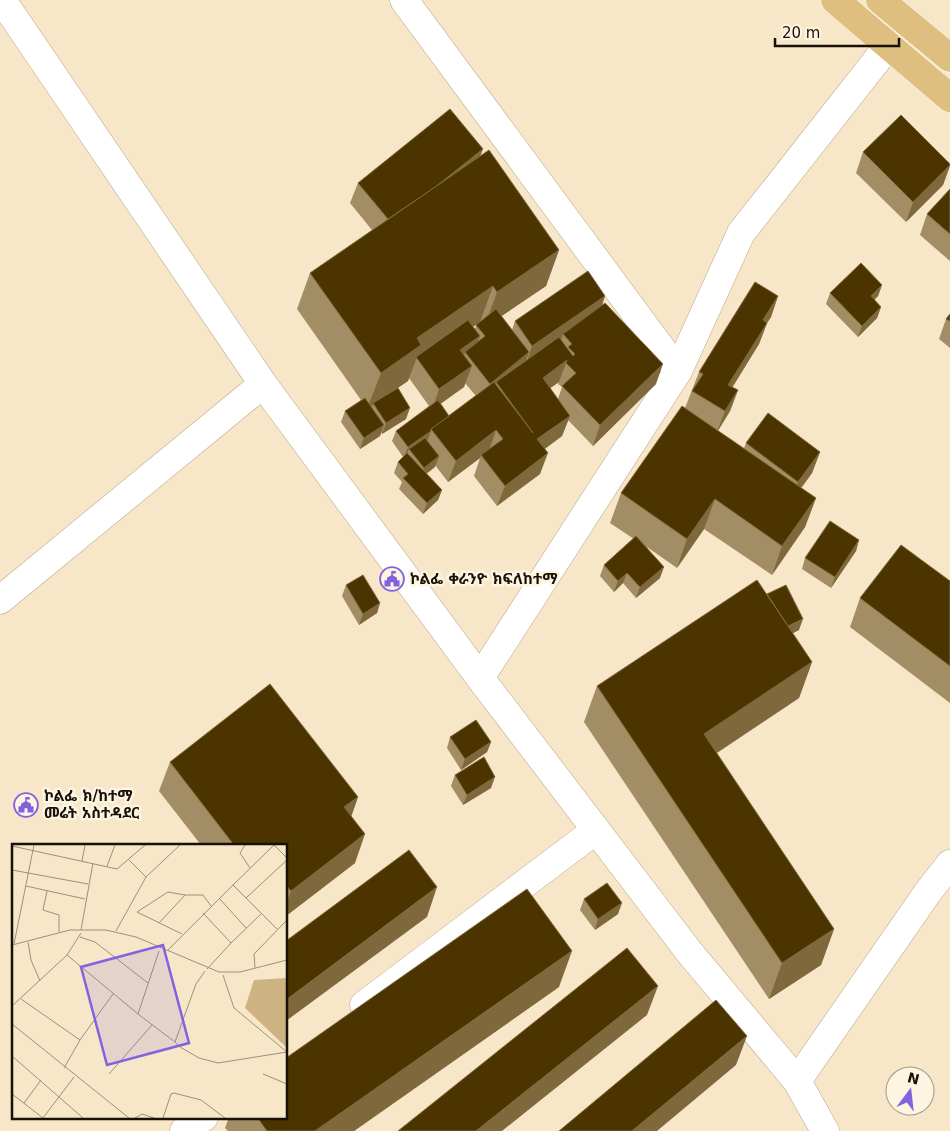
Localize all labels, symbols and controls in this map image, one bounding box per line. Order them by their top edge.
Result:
scale bar [775,15,899,47]
text: 20 m [782,24,820,42]
public building icon: ኮልፌ ቀራንዮ ክፍለከተማ [379,566,405,592]
place label: ኮልፌ ቀራንዮ ክፍለከተማ [410,570,558,588]
place label: ኮልፌ ክ/ከተማ መሬት አስተዳደር [44,787,140,822]
public building icon: ኮልፌ ክ/ከተማ መሬት አስተዳደር [13,792,39,818]
inset map [12,844,288,1118]
north arrow [885,1066,935,1116]
text: N [906,1069,921,1088]

